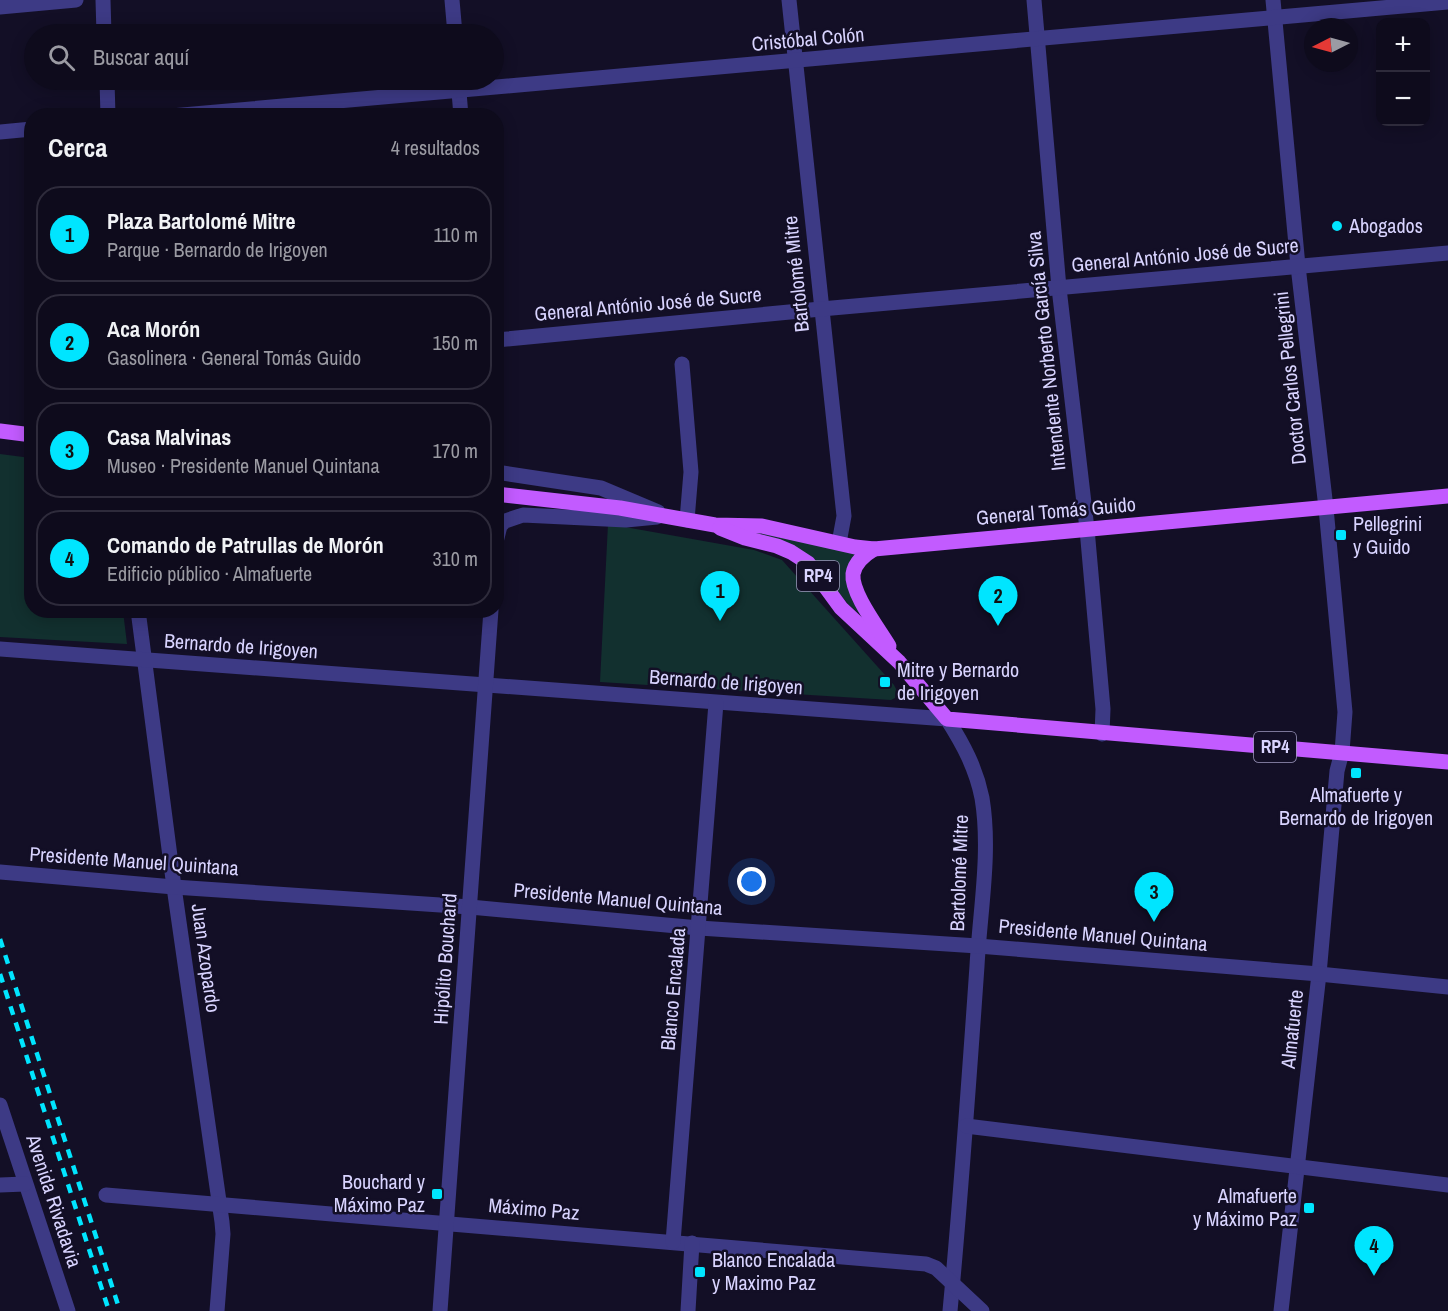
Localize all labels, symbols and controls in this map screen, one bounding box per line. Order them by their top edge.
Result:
north arrow [1304,18,1358,72]
map controls [1376,18,1430,126]
button: + [1376,18,1430,72]
street label: Cristóbal Colón [750,20,865,57]
search box [24,24,504,90]
icon: search [45,41,78,74]
text: Buscar aquí [93,42,189,72]
button: − [1376,72,1430,126]
text: Cerca [48,130,107,165]
text: 4 resultados [391,134,480,161]
text: Plaza Bartolomé Mitre [107,206,295,236]
place label: Abogados [1348,212,1423,239]
street label: Bartolomé Mitre [776,215,815,333]
marker: Abogados [1330,219,1344,233]
text: 1 [65,221,74,248]
text: 110 m [434,221,478,248]
street label: Intendente Norberto García Silva [1019,230,1072,472]
street label: General António José de Sucre [1070,231,1300,278]
text: Parque · Bernardo de Irigoyen [107,236,328,263]
street label: General António José de Sucre [533,280,763,327]
street label: Doctor Carlos Pellegrini [1267,290,1312,466]
text: Aca Morón [107,314,200,344]
text: 2 [65,329,74,356]
text: 150 m [432,329,478,356]
text: Gasolinera · General Tomás Guido [107,344,361,371]
text: Casa Malvinas [107,422,231,452]
text: 3 [65,437,74,464]
text: 170 m [432,437,478,464]
text: Museo · Presidente Manuel Quintana [107,452,380,479]
street label: General Tomás Guido [975,490,1137,531]
place label: Pellegrini y Guido [1353,510,1422,560]
marker: Pellegrini y Guido [1334,528,1348,542]
text: Comando de Patrullas de Morón [107,530,384,560]
text: 4 [65,545,74,572]
text: 310 m [432,545,478,572]
text: Edificio público · Almafuerte [107,560,312,587]
road number: RP4 [797,561,839,591]
pin: 1 [700,572,740,621]
pin: 2 [978,576,1018,626]
street label: Bernardo de Irigoyen [163,627,319,664]
place label: Mitre y Bernardo de Irigoyen [897,656,1019,706]
street label: Bernardo de Irigoyen [648,663,804,700]
marker: Mitre y Bernardo de Irigoyen [878,675,892,689]
road number: RP4 [1254,732,1296,762]
marker: Almafuerte y Bernardo de Irigoyen [1349,766,1363,780]
place label: Almafuerte y Bernardo de Irigoyen [1279,781,1433,831]
street label: Bartolomé Mitre [943,814,974,932]
street label: Presidente Manuel Quintana [28,840,240,881]
your location [737,867,766,896]
pin: 3 [1134,872,1174,922]
street label: Presidente Manuel Quintana [512,876,724,921]
street label: Hipólito Bouchard [426,893,463,1025]
street label: Juan Azopardo [186,902,227,1014]
street label: Presidente Manuel Quintana [997,912,1209,957]
street label: Blanco Encalada [654,926,691,1051]
street label: Almafuerte [1274,988,1309,1071]
street label: Avenida Rivadavia [20,1130,89,1271]
place label: Bouchard y Máximo Paz [334,1168,426,1218]
place label: Almafuerte y Máximo Paz [1193,1182,1297,1232]
marker: Bouchard y Máximo Paz [430,1187,444,1201]
street label: Máximo Paz [487,1191,581,1226]
marker: Almafuerte y Máximo Paz [1302,1201,1316,1215]
pin: 4 [1354,1226,1394,1276]
place label: Blanco Encalada y Maximo Paz [712,1246,835,1296]
marker: Blanco Encalada y Maximo Paz [693,1265,707,1279]

